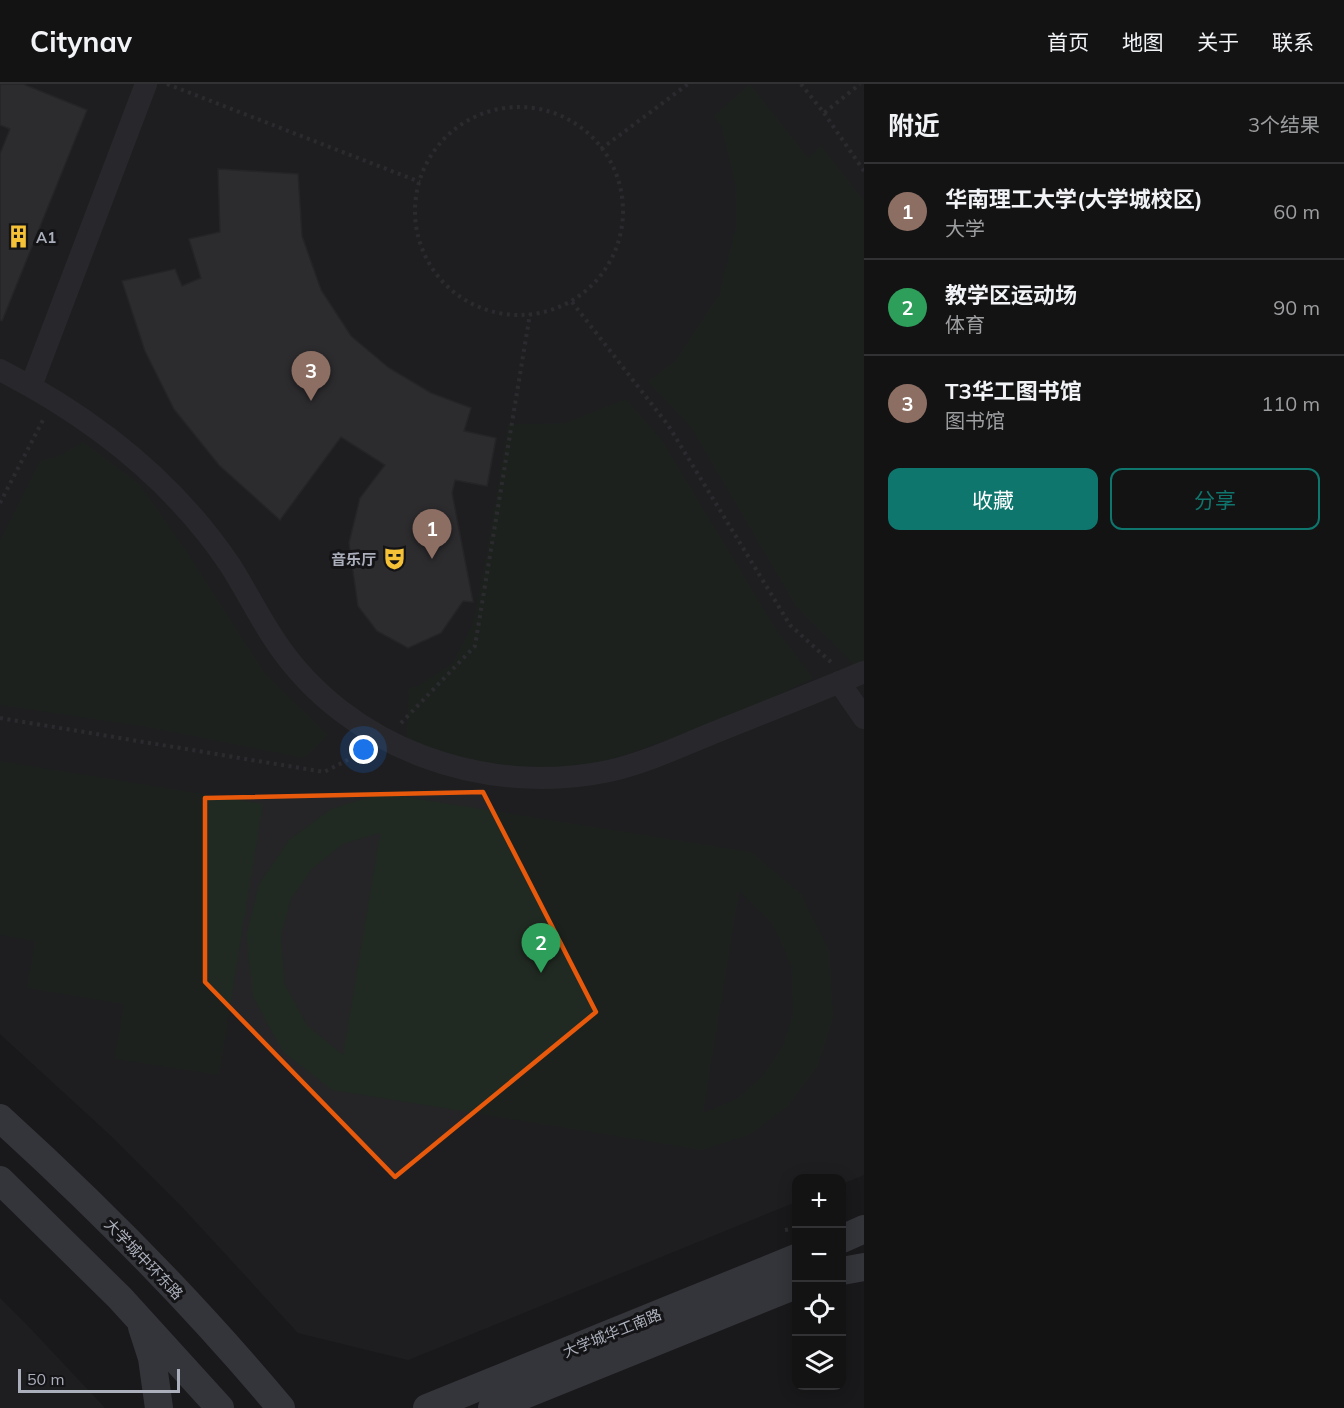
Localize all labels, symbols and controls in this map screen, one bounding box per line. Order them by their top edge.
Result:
text: Citynav [30,24,132,59]
text: 首页 [1047,29,1089,55]
text: 地图 [1122,29,1164,55]
text: 关于 [1197,29,1239,55]
text: 联系 [1272,29,1314,55]
text: 附近 [888,109,940,142]
text: 3个结果 [1248,112,1320,137]
text: 华南理工大学(大学城校区) [945,185,1203,213]
text: 1 [902,199,914,224]
text: 60 m [1273,199,1320,224]
text: 大学 [945,216,985,241]
building icon: A1 [5,224,31,250]
place label: A1 [36,228,56,247]
text: 教学区运动场 [945,281,1077,309]
text: 2 [902,295,914,320]
text: 90 m [1273,295,1320,320]
text: 体育 [945,312,985,337]
pin: 3 [292,352,330,401]
text: T3华工图书馆 [945,377,1082,405]
text: 3 [902,391,914,416]
text: 110 m [1261,391,1320,416]
text: 图书馆 [945,408,1005,433]
button: 收藏 [888,468,1098,530]
button: 分享 [1110,468,1320,530]
pin: 1 [412,510,452,559]
theatre icon: 音乐厅 [381,546,407,572]
place label: 音乐厅 [331,550,376,569]
your location [349,735,378,764]
pin: 2 [522,924,560,973]
map controls [792,1174,846,1390]
button: + [792,1174,846,1228]
street label: 大学城中环东路 [101,1215,187,1303]
button: − [792,1228,846,1282]
button: locate [792,1282,846,1336]
street label: 大学城华工南路 [560,1305,664,1361]
button: layers [792,1336,846,1390]
scale bar [18,1366,180,1394]
text: 50 m [27,1369,64,1389]

